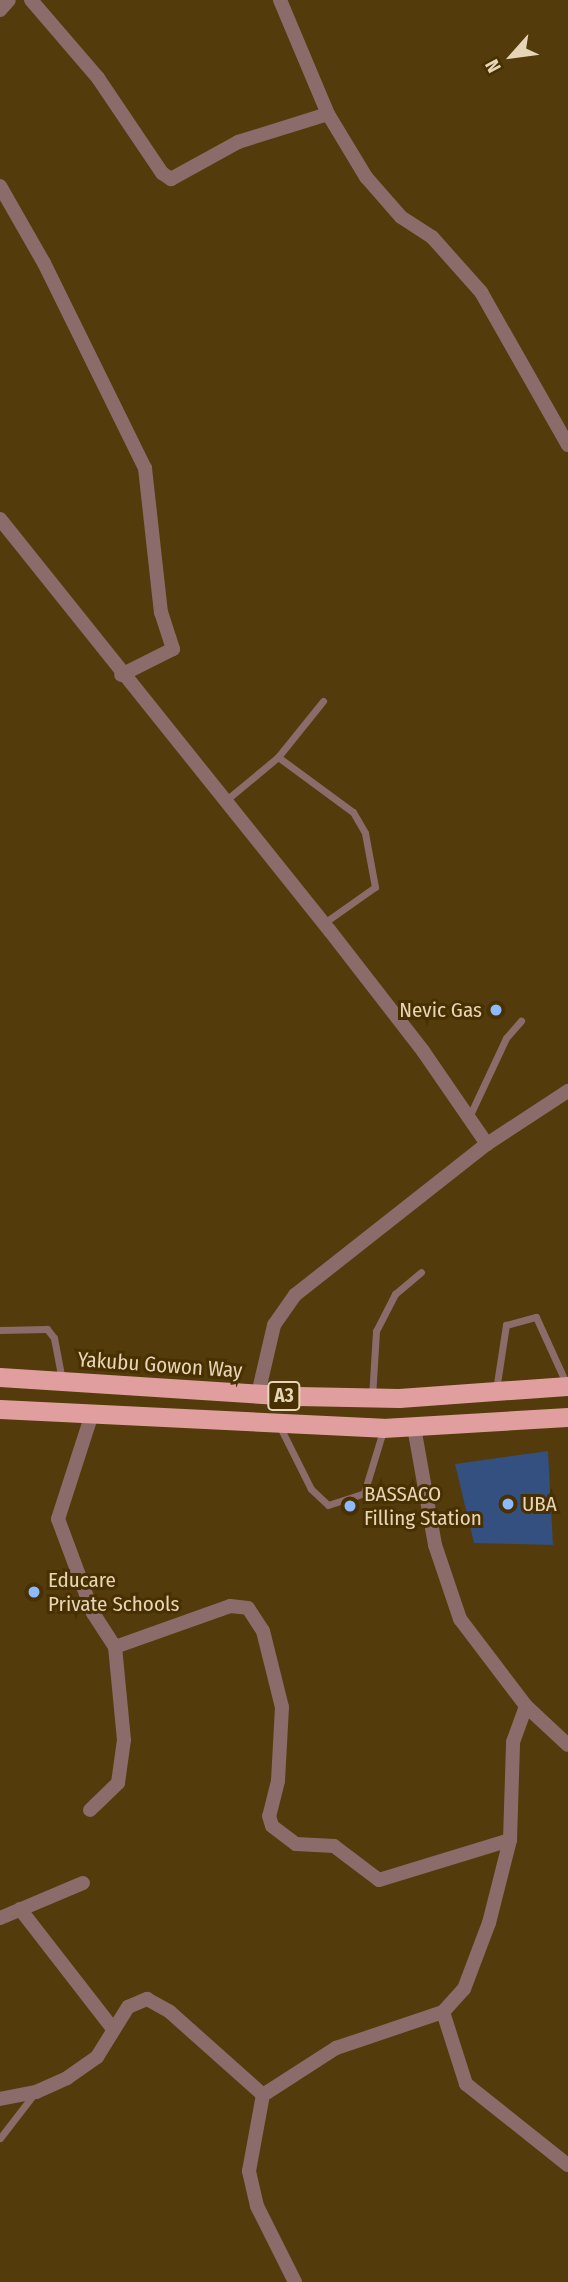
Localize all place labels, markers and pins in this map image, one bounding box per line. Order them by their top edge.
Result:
place label: Nevic Gas [399,997,482,1023]
marker: Nevic Gas [488,1002,504,1018]
place label: BASSACO Filling Station [364,1481,482,1531]
place label: UBA [522,1491,557,1517]
marker: UBA [500,1496,516,1512]
marker: BASSACO Filling Station [342,1498,358,1514]
place label: Educare Private Schools [48,1567,179,1617]
marker: Educare Private Schools [26,1584,42,1600]

